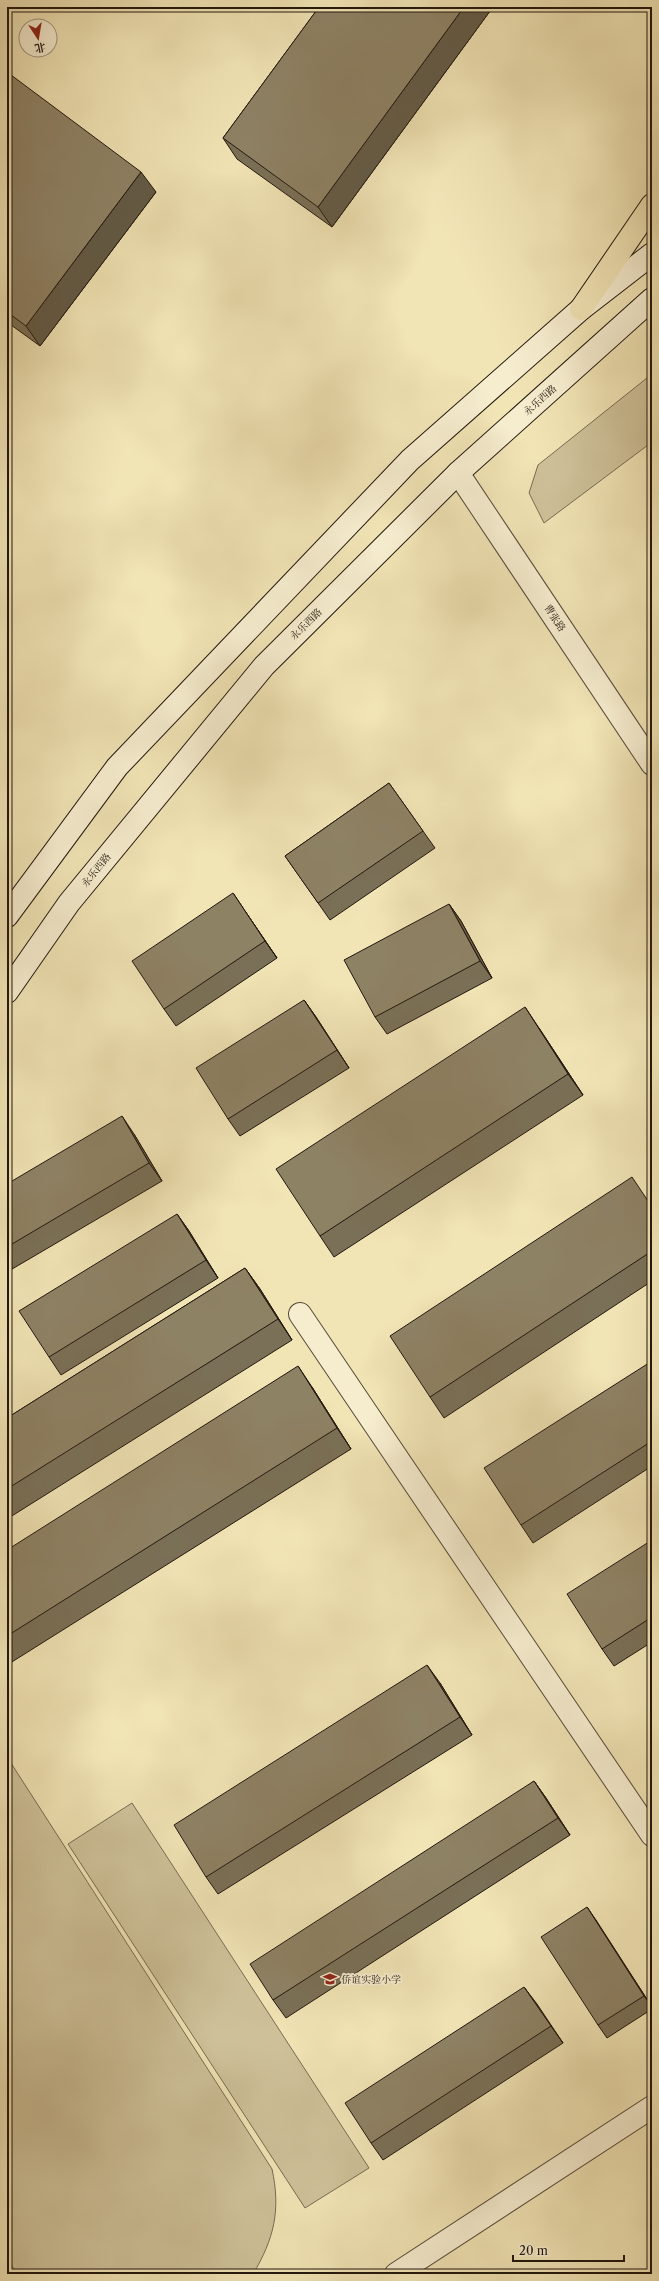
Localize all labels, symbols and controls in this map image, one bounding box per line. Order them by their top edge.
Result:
north arrow [18,18,58,58]
text: 北 [33,40,47,56]
street label: 永乐西路 [521,382,559,418]
street label: 曹张路 [541,602,569,634]
street label: 永乐西路 [287,605,325,643]
street label: 永乐西路 [78,850,114,890]
school or university icon: 侨谊实验小学 [322,1971,338,1987]
place label: 侨谊实验小学 [341,1973,401,1986]
scale bar [513,2237,624,2263]
text: 20 m [519,2243,548,2258]

